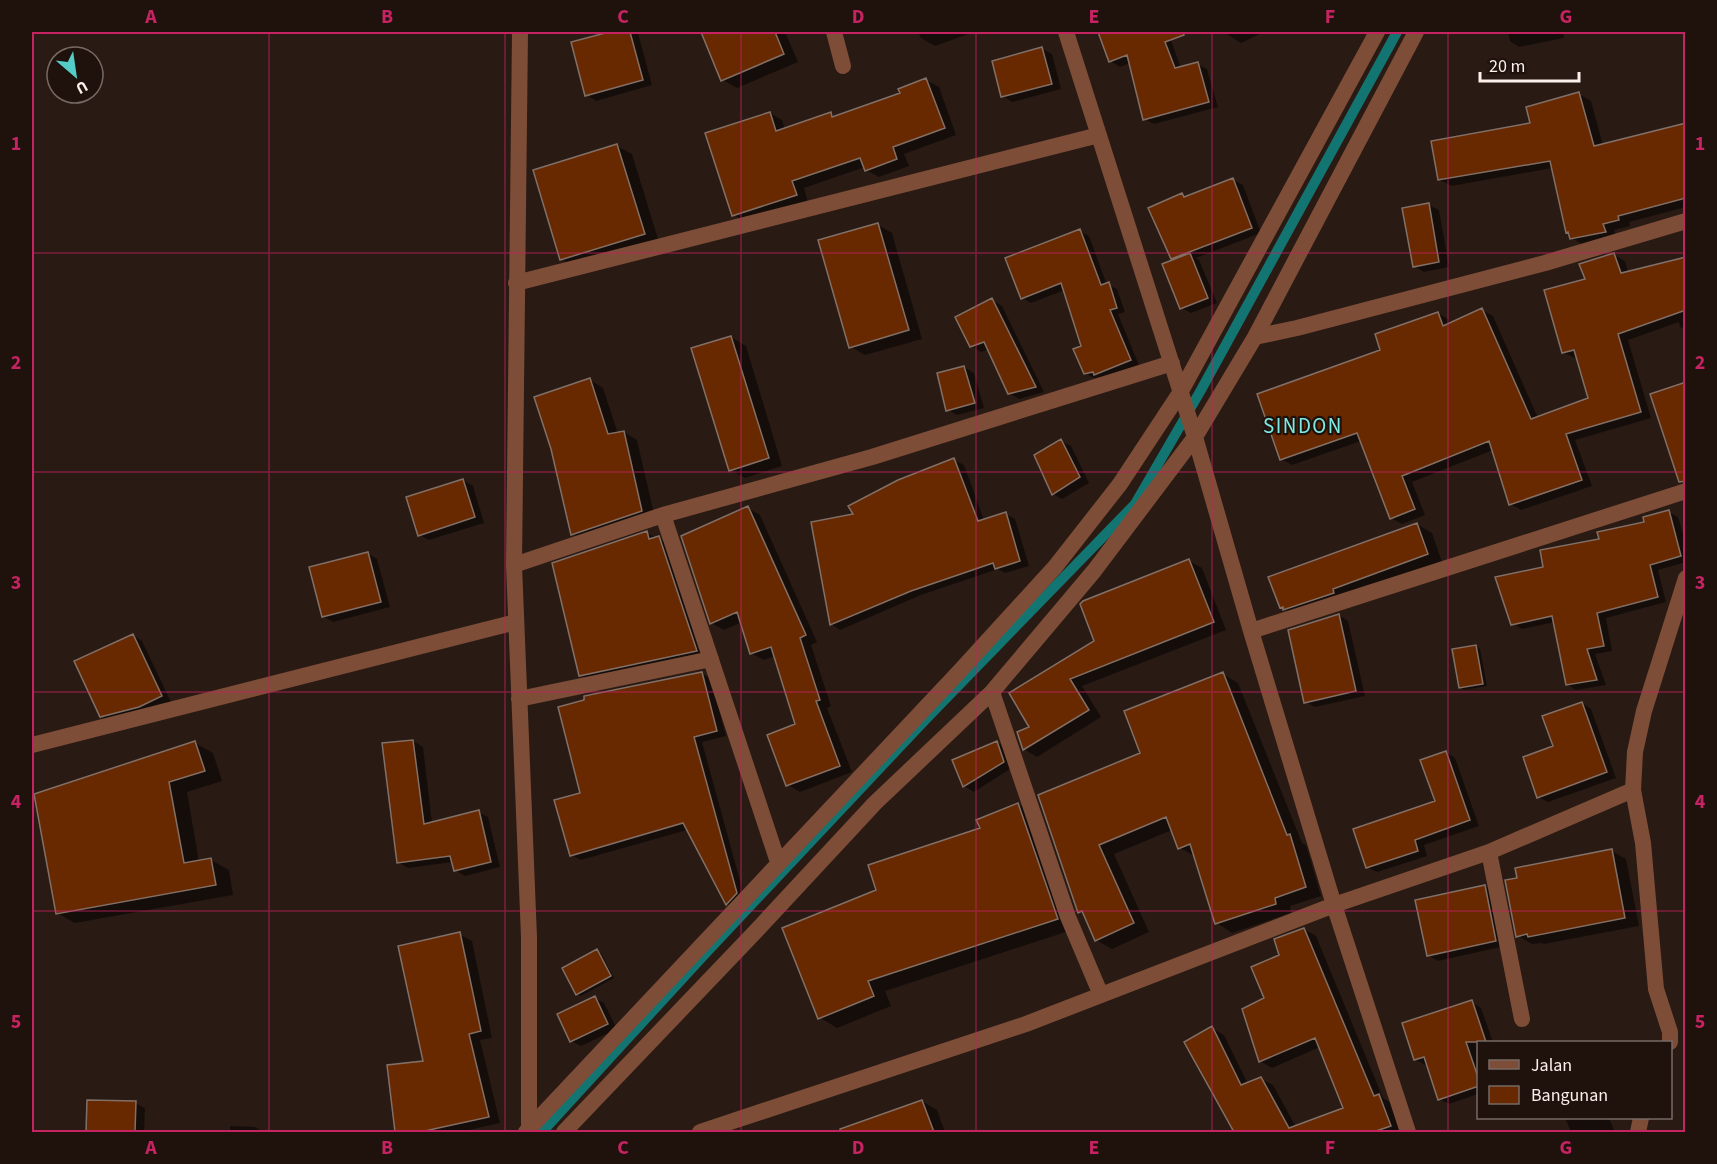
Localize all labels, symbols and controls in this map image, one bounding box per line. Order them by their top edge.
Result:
text: A [144,3,157,31]
text: B [381,3,393,31]
text: C [617,3,629,31]
text: D [852,3,864,31]
text: E [1089,3,1099,31]
text: F [1325,3,1335,31]
text: G [1560,3,1572,31]
north arrow [45,45,105,105]
scale bar [1480,45,1579,83]
text: 20 m [1489,54,1525,79]
text: U [72,75,92,99]
text: 1 [11,130,21,158]
text: 1 [1695,130,1705,158]
text: 2 [11,349,21,377]
text: 2 [1695,349,1705,377]
district label: SINDON [1263,411,1343,441]
text: 3 [11,569,21,597]
text: 3 [1695,569,1705,597]
text: 4 [11,788,22,816]
text: 4 [1695,788,1706,816]
text: 5 [11,1008,21,1036]
text: 5 [1695,1008,1705,1036]
legend [1477,1041,1672,1119]
text: Jalan [1531,1053,1572,1078]
text: Bangunan [1531,1083,1608,1108]
text: A [144,1134,157,1162]
text: B [381,1134,393,1162]
text: C [617,1134,629,1162]
text: D [852,1134,864,1162]
text: E [1089,1134,1099,1162]
text: F [1325,1134,1335,1162]
text: G [1560,1134,1572,1162]

